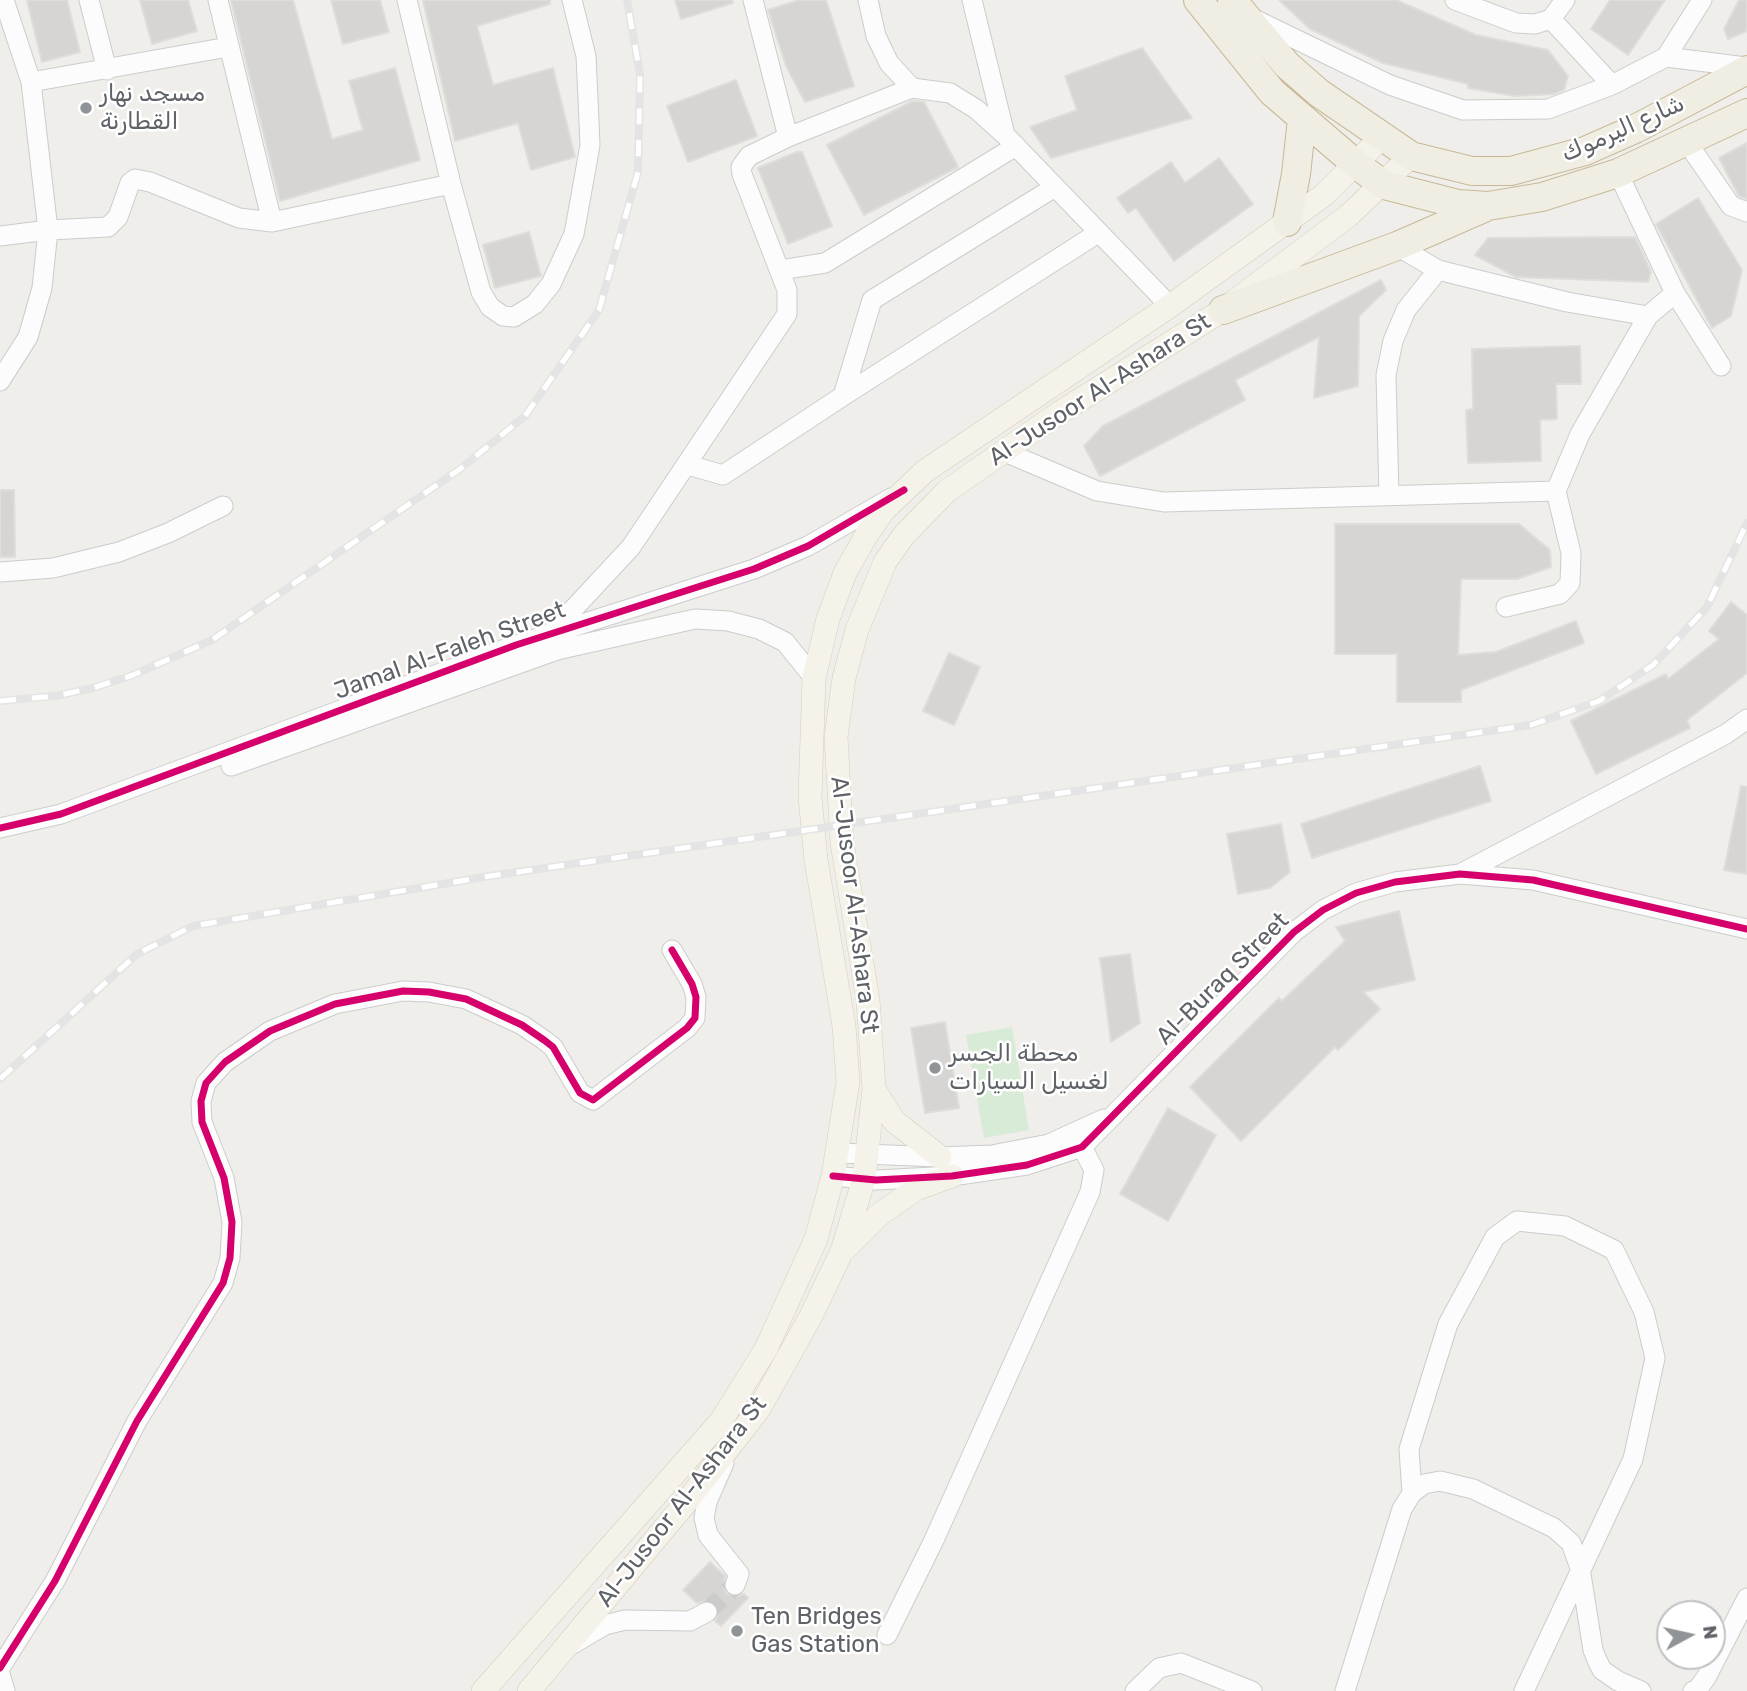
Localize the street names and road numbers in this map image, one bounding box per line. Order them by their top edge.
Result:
street label: شارع اليرموك [1557,89,1689,169]
street label: Al-Jusoor Al-Ashara St [984,307,1216,473]
street label: Jamal Al-Faleh Street [331,596,569,706]
street label: Al-Jusoor Al-Ashara St [824,775,884,1035]
street label: Al-Buraq Street [1151,907,1295,1051]
street label: Al-Jusoor Al-Ashara St [591,1391,773,1613]

